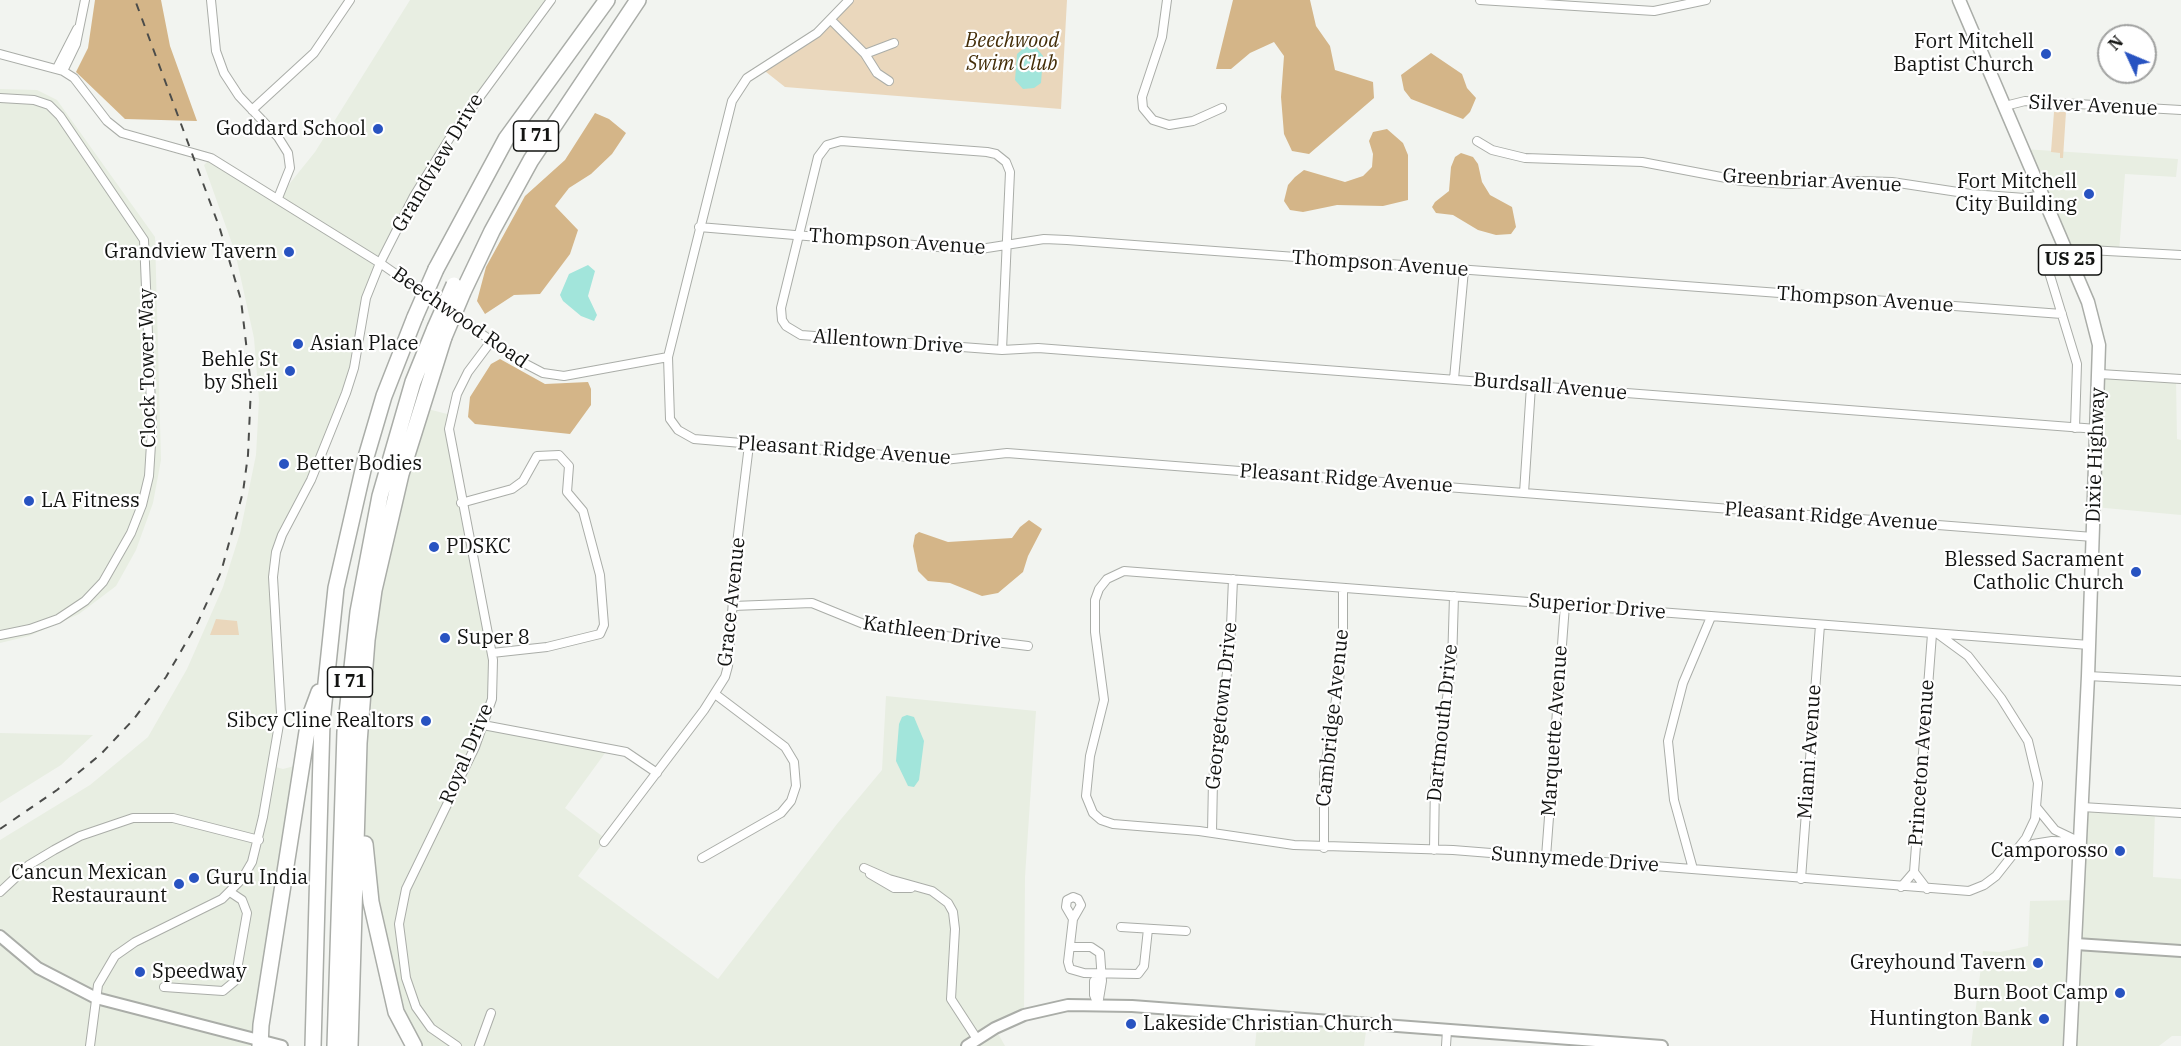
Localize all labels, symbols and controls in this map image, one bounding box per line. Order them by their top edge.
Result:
north arrow [2097,24,2157,84]
park label: Beechwood Swim Club [965,29,1059,76]
place label: Fort Mitchell Baptist Church [1893,30,2034,77]
text: N [2104,31,2127,54]
marker: Fort Mitchell Baptist Church [2039,47,2053,61]
street label: Grandview Drive [387,89,489,237]
street label: Silver Avenue [2028,91,2158,121]
place label: Goddard School [216,117,366,141]
road number: I 71 [514,121,558,151]
marker: Goddard School [371,122,385,136]
street label: Greenbriar Avenue [1722,164,1902,198]
place label: Fort Mitchell City Building [1955,170,2077,217]
marker: Fort Mitchell City Building [2082,187,2096,201]
street label: Thompson Avenue [808,224,986,260]
place label: Grandview Tavern [104,240,277,264]
marker: Grandview Tavern [282,245,296,259]
road number: US 25 [2038,245,2102,275]
street label: Thompson Avenue [1291,246,1469,282]
street label: Beechwood Road [387,262,533,374]
street label: Thompson Avenue [1776,282,1954,318]
street label: Clock Tower Way [135,288,161,448]
street label: Allentown Drive [812,325,964,359]
place label: Asian Place [310,332,418,356]
marker: Asian Place [291,337,305,351]
place label: Behle St by Sheli [201,348,278,395]
marker: Behle St by Sheli [283,364,297,378]
street label: Burdsall Avenue [1472,368,1628,406]
street label: Dixie Highway [2082,387,2110,523]
street label: Pleasant Ridge Avenue [737,432,951,470]
place label: Better Bodies [296,452,422,476]
marker: Better Bodies [277,457,291,471]
street label: Pleasant Ridge Avenue [1239,460,1453,498]
place label: LA Fitness [41,489,140,513]
marker: LA Fitness [22,494,36,508]
street label: Pleasant Ridge Avenue [1724,498,1938,536]
place label: PDSKC [446,535,511,559]
street label: Grace Avenue [713,536,751,668]
marker: PDSKC [427,540,441,554]
place label: Blessed Sacrament Catholic Church [1944,548,2124,595]
marker: Blessed Sacrament Catholic Church [2129,565,2143,579]
street label: Superior Drive [1527,589,1667,625]
street label: Kathleen Drive [861,611,1003,655]
street label: Georgetown Drive [1201,621,1243,791]
place label: Super 8 [457,626,530,650]
street label: Cambridge Avenue [1312,628,1354,808]
marker: Super 8 [438,631,452,645]
street label: Dartmouth Drive [1423,643,1463,803]
street label: Marquette Avenue [1537,644,1573,818]
road number: I 71 [328,667,372,697]
street label: Princeton Avenue [1904,679,1940,847]
street label: Miami Avenue [1793,684,1827,820]
street label: Royal Drive [435,700,499,808]
place label: Sibcy Cline Realtors [227,709,414,733]
marker: Sibcy Cline Realtors [419,714,433,728]
place label: Camporosso [1991,839,2108,863]
street label: Sunnymede Drive [1490,842,1660,878]
marker: Camporosso [2113,844,2127,858]
place label: Cancun Mexican Restauraunt [11,861,167,908]
place label: Guru India [206,866,308,890]
marker: Guru India [187,871,201,885]
marker: Cancun Mexican Restauraunt [172,877,186,891]
place label: Greyhound Tavern [1850,951,2026,975]
marker: Greyhound Tavern [2031,956,2045,970]
place label: Speedway [152,960,247,984]
marker: Speedway [133,965,147,979]
place label: Burn Boot Camp [1953,981,2108,1005]
marker: Burn Boot Camp [2113,986,2127,1000]
place label: Huntington Bank [1870,1007,2032,1031]
place label: Lakeside Christian Church [1143,1012,1393,1036]
marker: Huntington Bank [2037,1012,2051,1026]
marker: Lakeside Christian Church [1124,1017,1138,1031]

